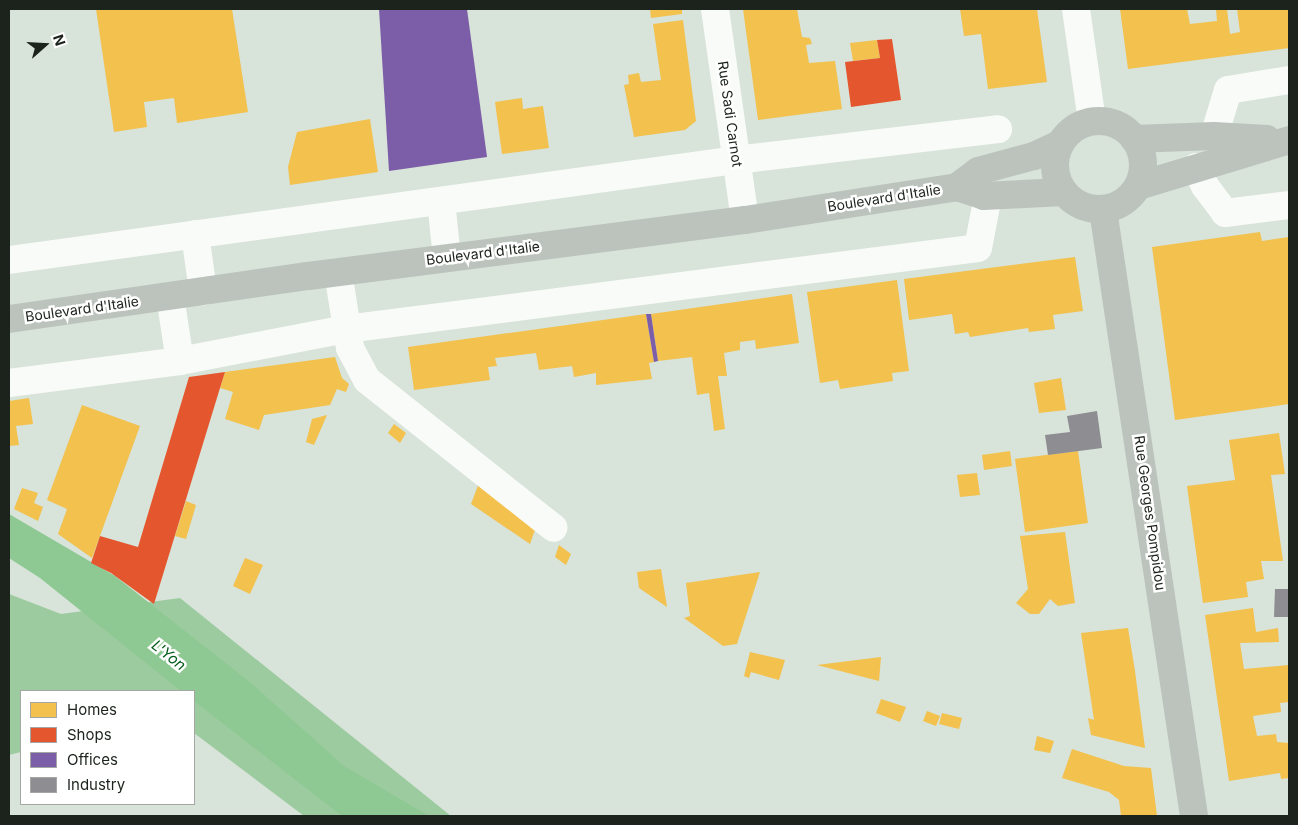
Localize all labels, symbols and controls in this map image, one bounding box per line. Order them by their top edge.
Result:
north arrow [20,20,70,70]
text: N [50,32,69,48]
street label: Rue Sadi Carnot [714,60,746,168]
street label: Boulevard d'Italie [826,181,942,215]
street label: Boulevard d'Italie [425,238,541,268]
street label: Boulevard d'Italie [24,293,140,325]
street label: Rue Georges Pompidou [1131,434,1169,592]
water label: L'Yon [148,636,190,674]
legend [20,690,195,805]
text: Homes [67,700,117,719]
text: Shops [67,725,112,744]
text: Offices [67,750,118,769]
text: Industry [67,775,125,794]

